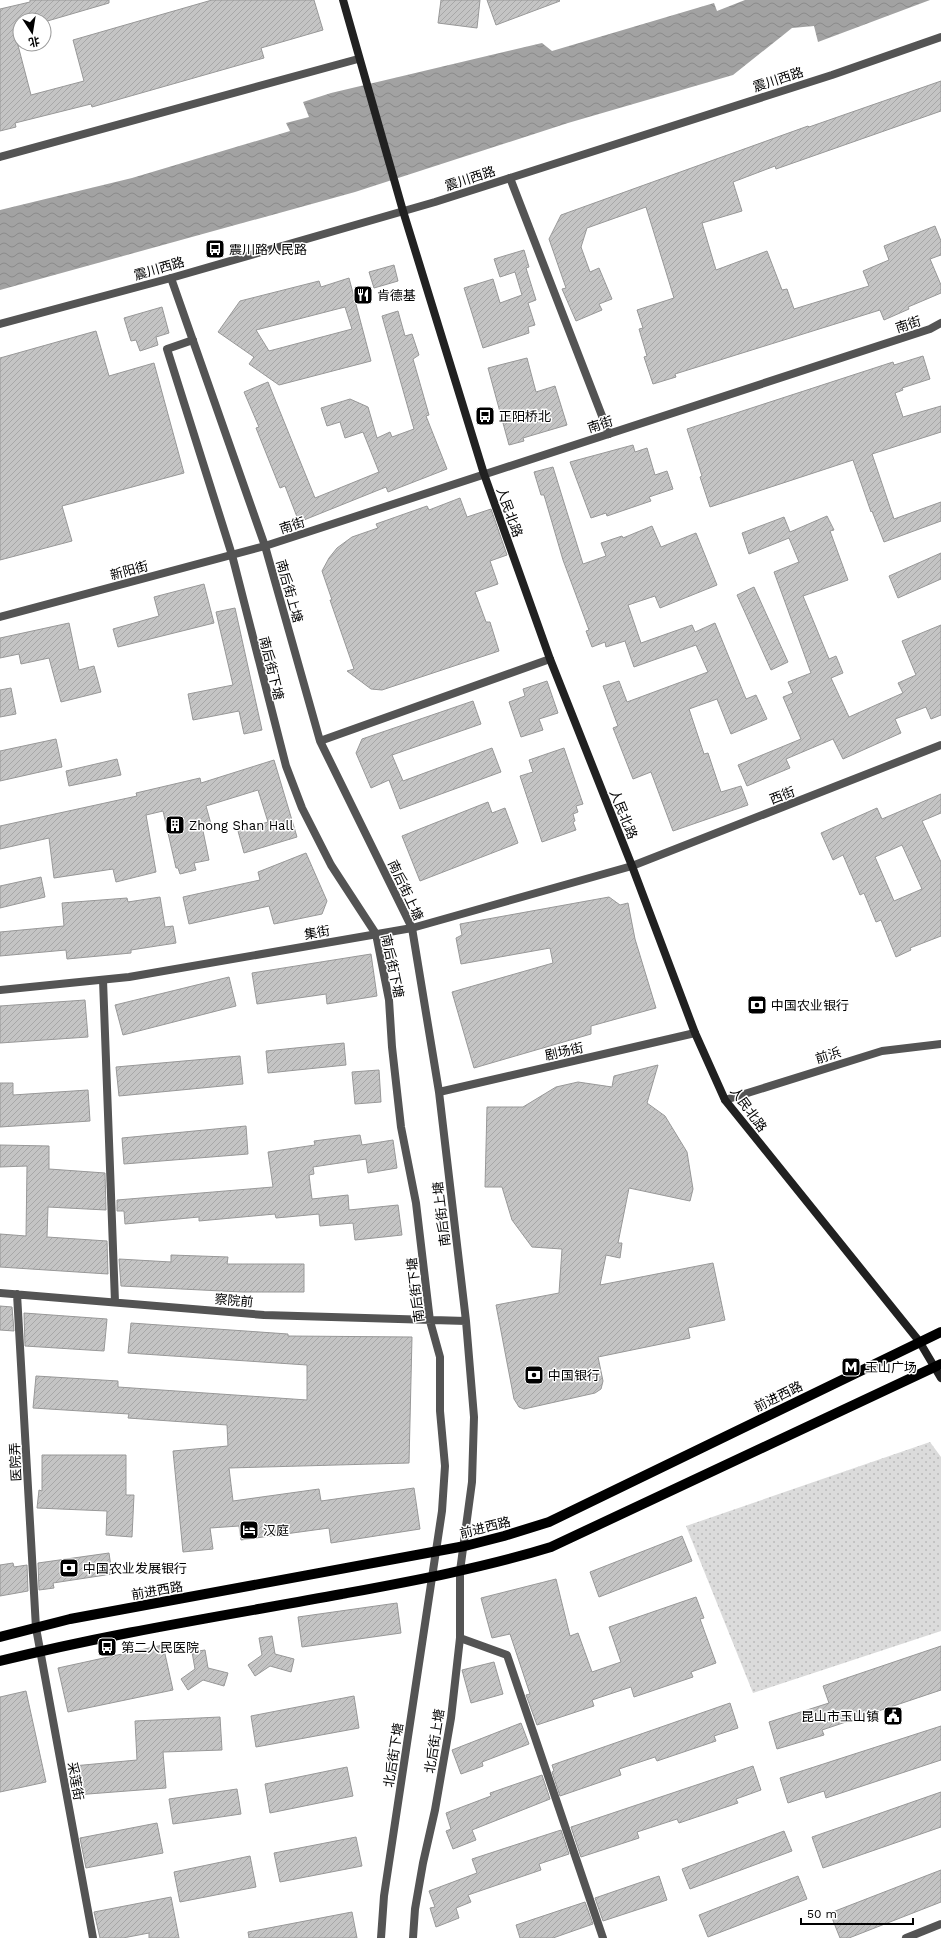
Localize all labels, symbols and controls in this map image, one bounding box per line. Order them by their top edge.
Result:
north arrow [12,12,52,52]
text: 北 [27,34,41,49]
street label: 震川西路 [751,64,805,95]
street label: 震川西路 [443,163,497,194]
bus stop icon: 震川路人民路 [204,238,226,260]
place label: 震川路人民路 [229,242,307,257]
street label: 震川西路 [132,254,186,283]
restaurant icon: 肯德基 [352,284,374,306]
place label: 肯德基 [377,288,416,303]
street label: 南街 [893,313,923,336]
bus stop icon: 正阳桥北 [474,405,496,427]
place label: 正阳桥北 [499,409,551,424]
street label: 南街 [585,413,615,436]
street label: 人民北路 [494,485,525,539]
street label: 南街 [277,514,307,537]
street label: 新阳街 [108,558,150,583]
street label: 南后街上塘 [273,558,306,624]
street label: 南后街下塘 [256,635,287,701]
street label: 西街 [767,784,797,807]
street label: 人民北路 [607,787,640,841]
building icon: Zhong Shan Hall [164,814,186,836]
place label: Zhong Shan Hall [189,818,293,833]
street label: 南后街上塘 [385,858,426,923]
street label: 集街 [303,923,331,942]
street label: 南后街下塘 [378,933,407,999]
bank icon: 中国农业银行 [746,994,768,1016]
place label: 中国农业银行 [771,998,849,1013]
street label: 剧场街 [543,1040,585,1063]
street label: 前浜 [814,1045,843,1066]
street label: 人民北路 [727,1084,770,1135]
street label: 南后街上塘 [430,1181,453,1247]
street label: 南后街下塘 [404,1257,427,1323]
street label: 察院前 [214,1291,254,1310]
metro station icon: 玉山广场 [840,1356,862,1378]
place label: 玉山广场 [865,1360,917,1375]
bank icon: 中国银行 [523,1364,545,1386]
place label: 中国银行 [548,1368,600,1383]
street label: 前进西路 [752,1378,805,1415]
street label: 医院弄 [7,1442,24,1482]
street label: 前进西路 [458,1514,512,1541]
hotel icon: 汉庭 [238,1519,260,1541]
place label: 汉庭 [263,1523,289,1538]
bank icon: 中国农业发展银行 [58,1557,80,1579]
place label: 中国农业发展银行 [83,1561,187,1576]
street label: 前进西路 [130,1579,184,1602]
bus stop icon: 第二人民医院 [96,1636,118,1658]
place label: 第二人民医院 [121,1640,199,1655]
public building icon: 昆山市玉山镇 [882,1705,904,1727]
street label: 北后街上塘 [422,1708,447,1774]
place label: 昆山市玉山镇 [801,1709,879,1724]
street label: 北后街下塘 [381,1722,406,1788]
street label: 采莲街 [65,1761,86,1802]
scale bar [801,1900,913,1926]
text: 50 m [807,1907,837,1921]

